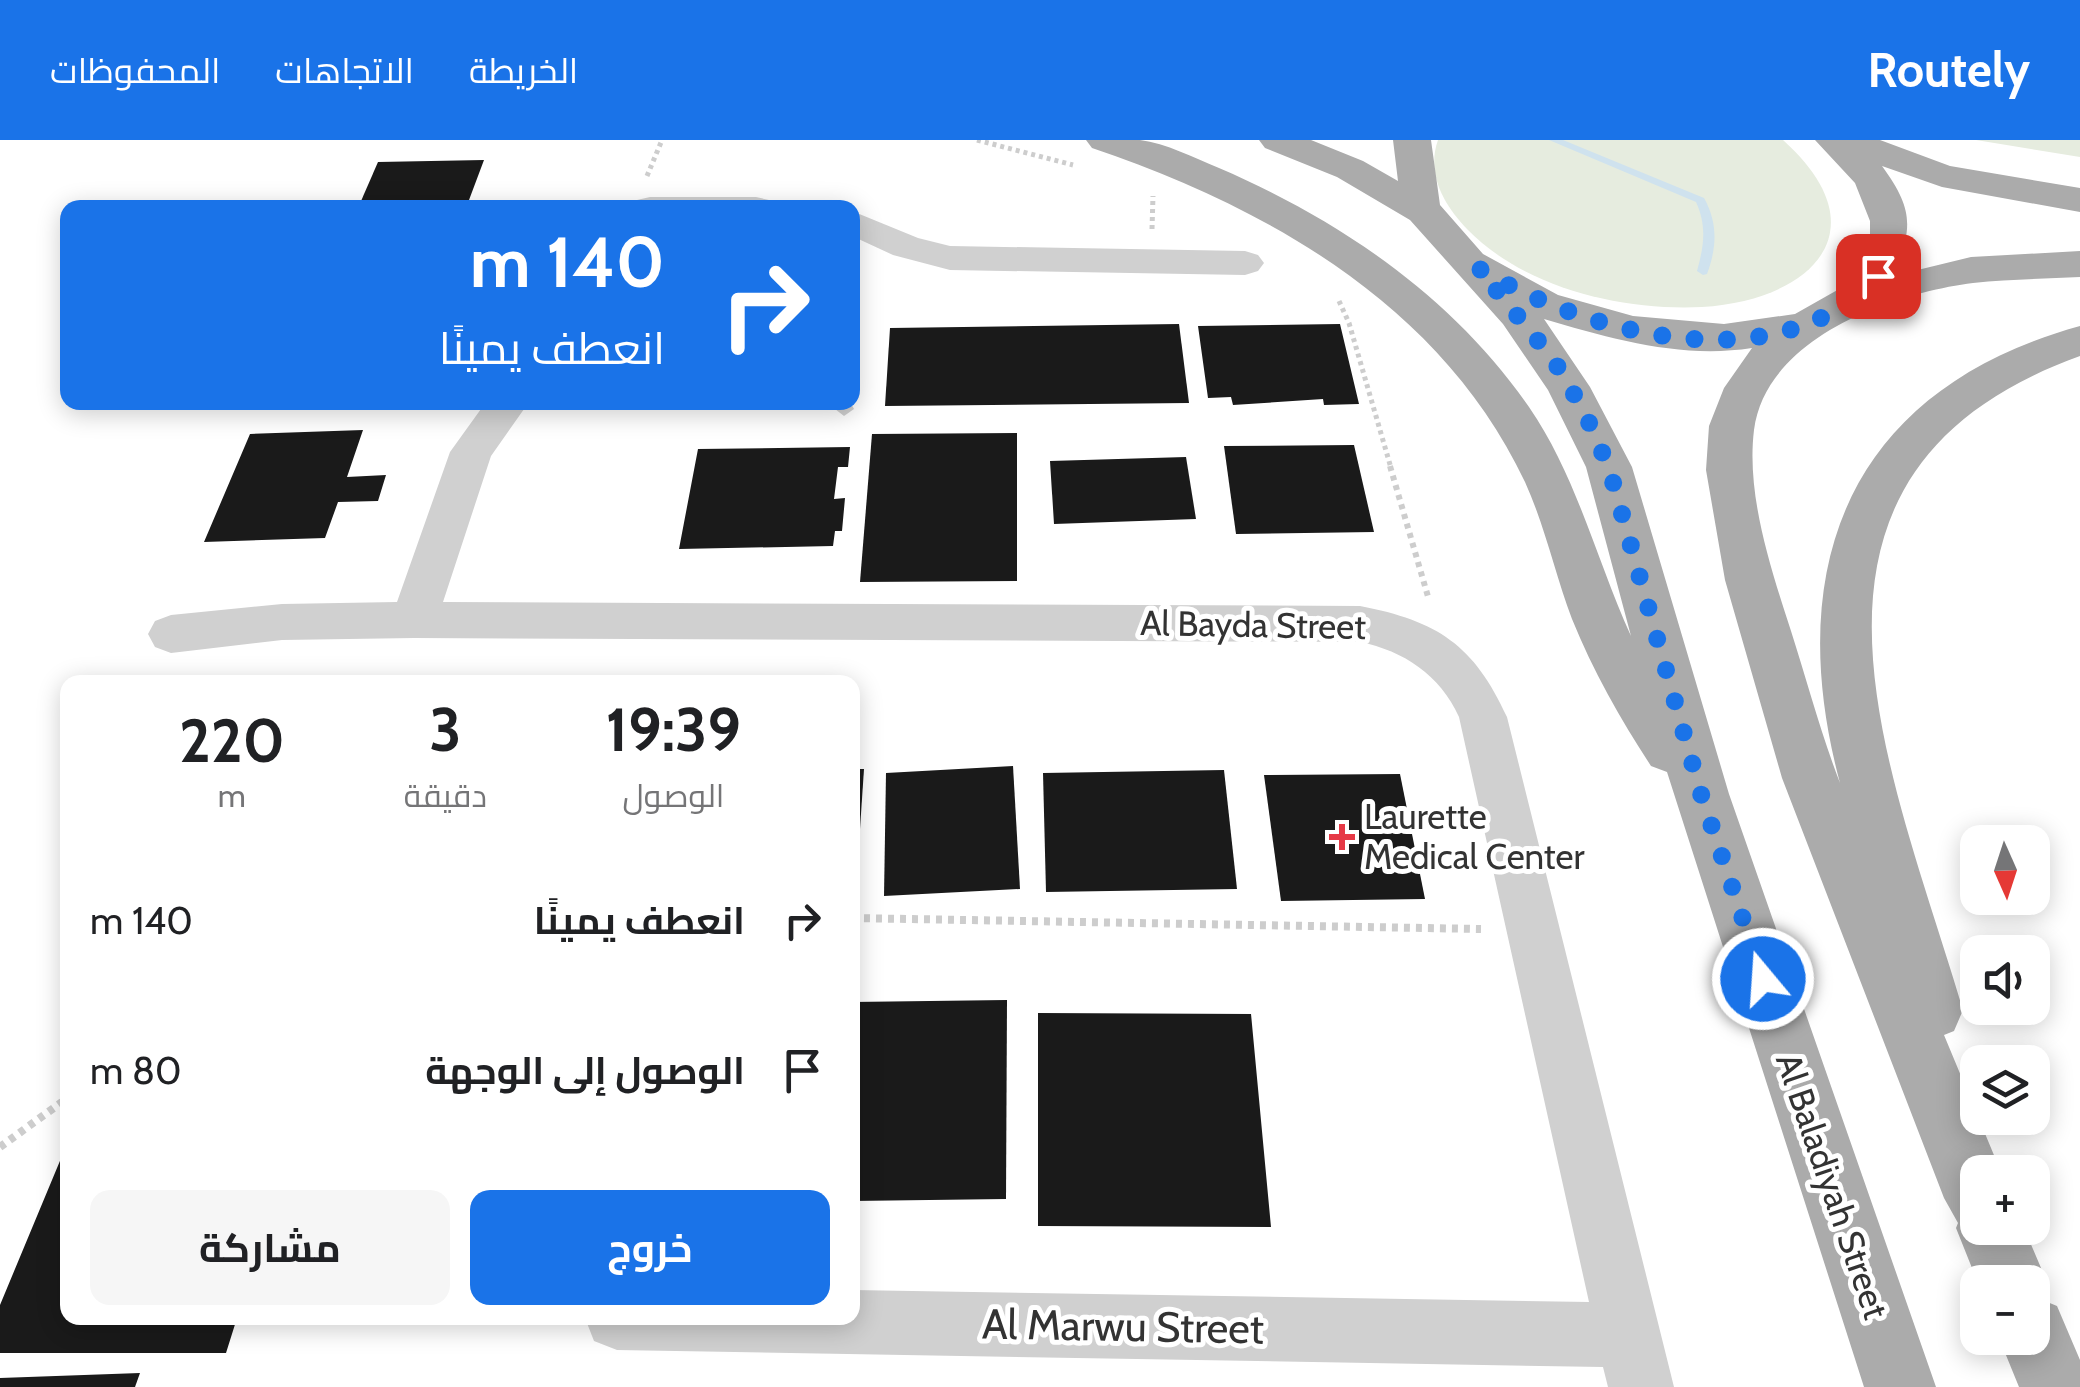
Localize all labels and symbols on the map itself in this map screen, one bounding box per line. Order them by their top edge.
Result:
pin [1836,234,1921,319]
street label: Al Bayda Street [1140,601,1366,648]
place label: Laurette Medical Center [1364,795,1585,878]
marker: Laurette Medical Center [1329,824,1355,850]
north arrow [1960,825,2050,915]
position arrow [1711,927,1815,1031]
street label: Al Baladiyah Street [1767,1047,1898,1325]
street label: Al Marwu Street [982,1298,1264,1354]

